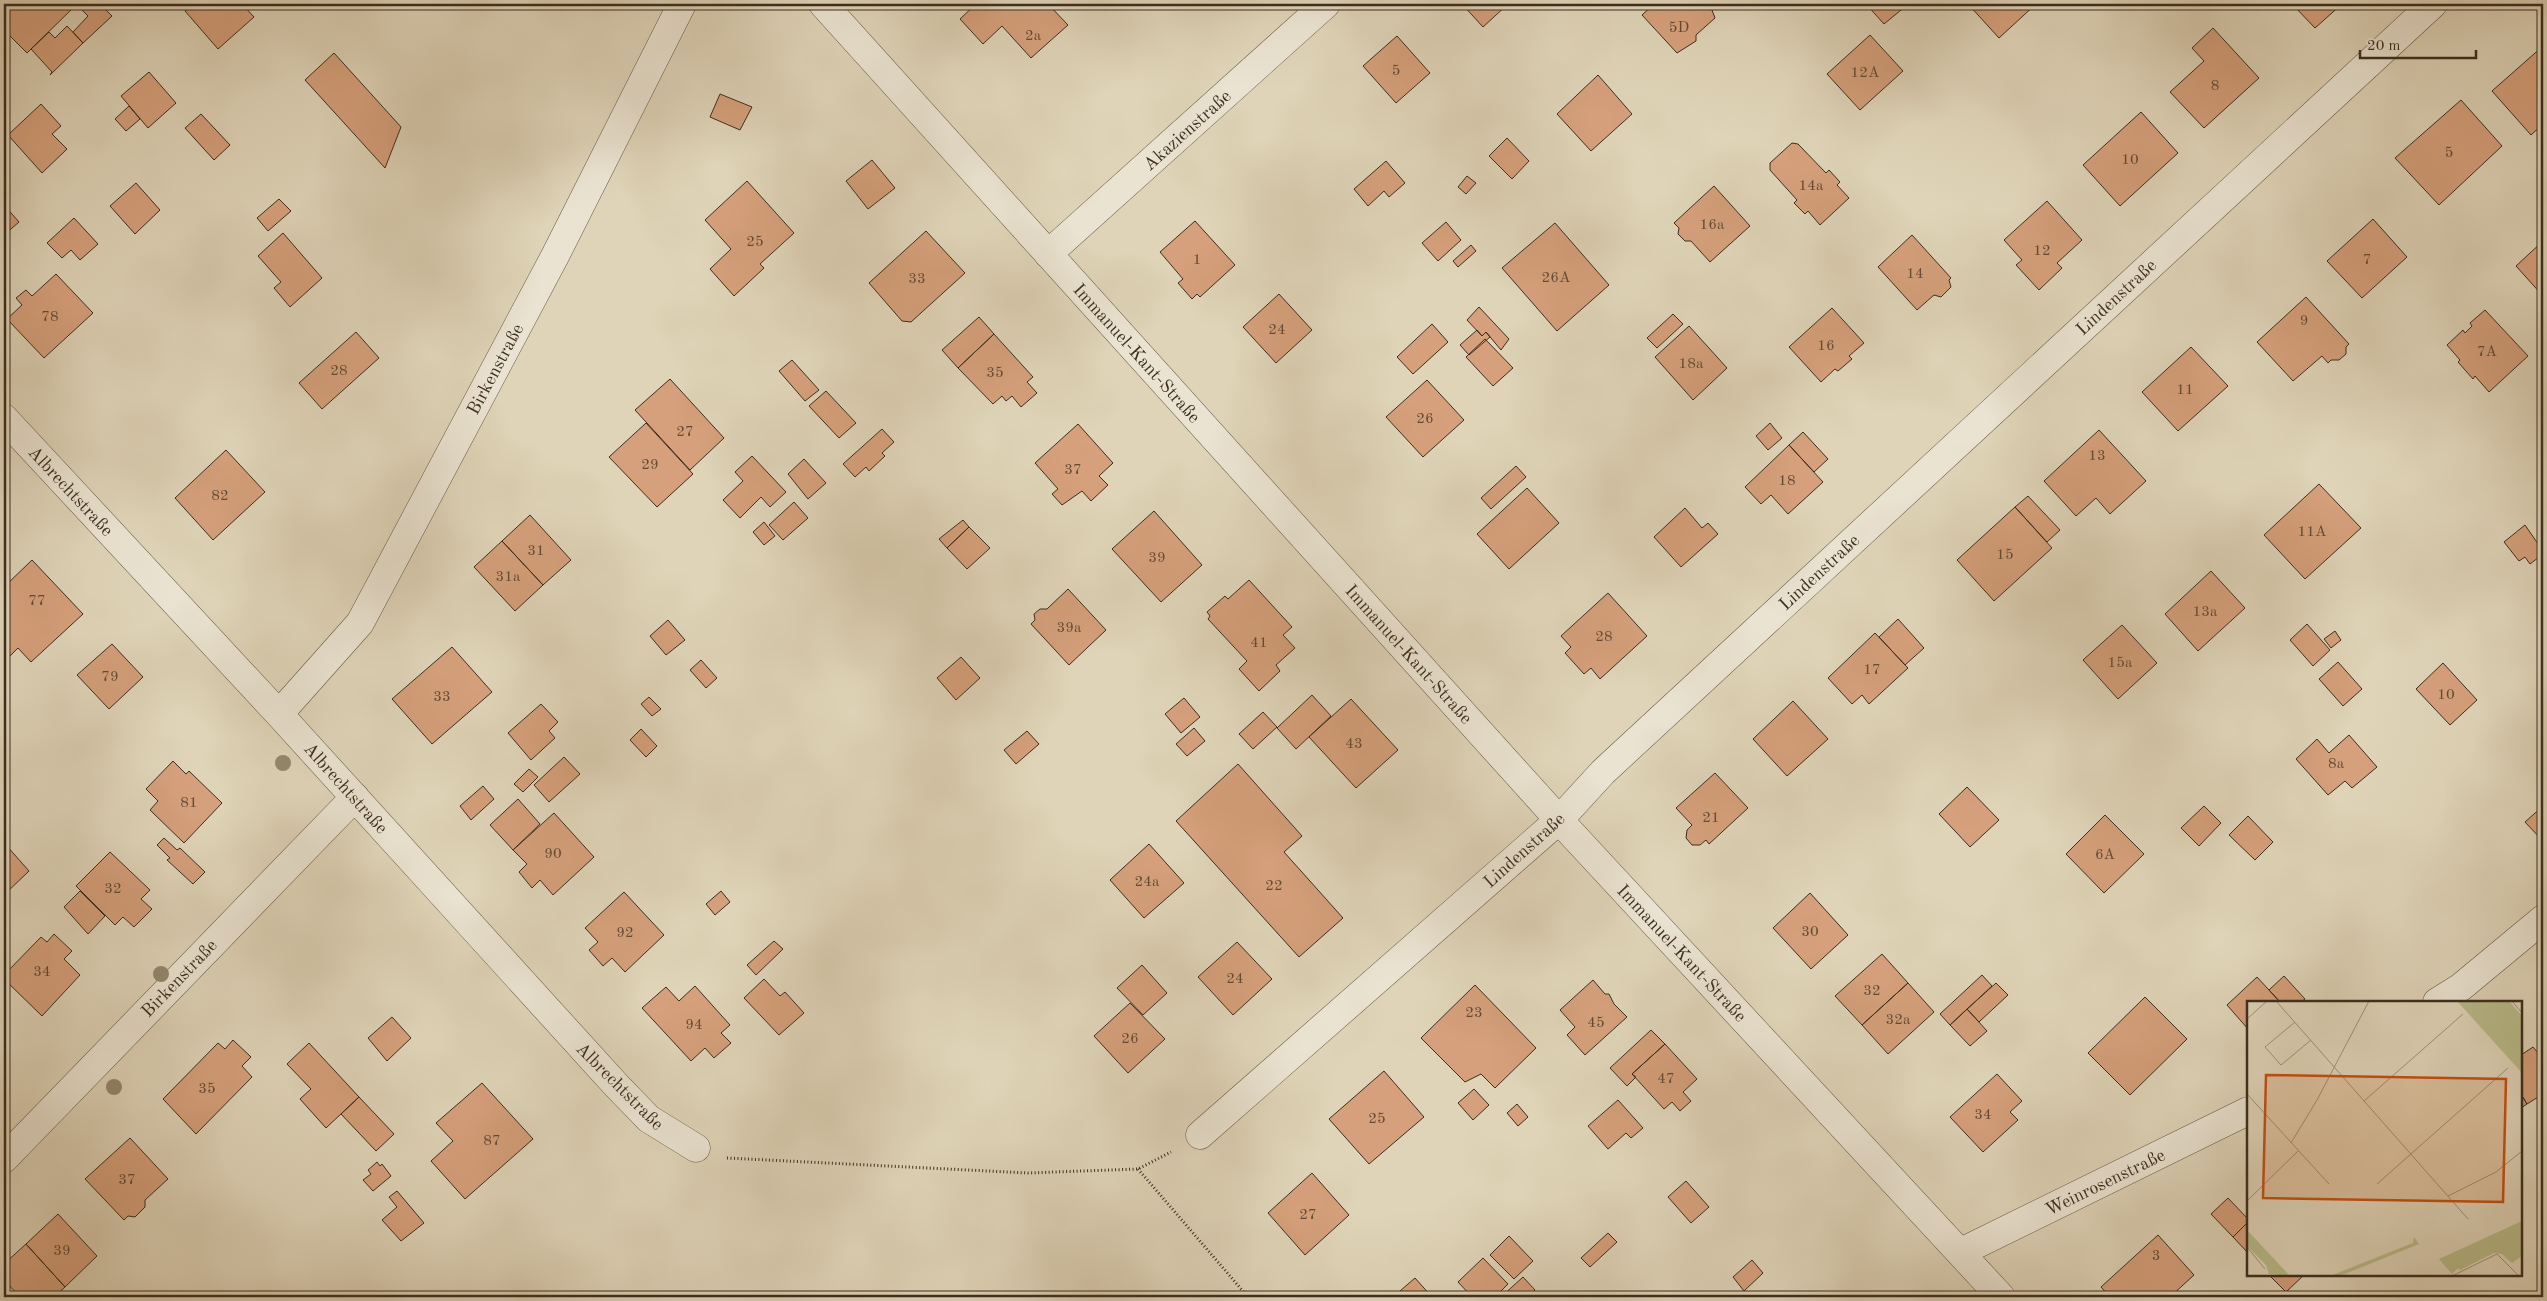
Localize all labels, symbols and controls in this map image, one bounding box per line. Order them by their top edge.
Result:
house number: 5D [1669,21,1689,36]
scale bar [2360,28,2476,60]
house number: 2a [1025,29,1042,44]
text: 20 m [2367,39,2401,54]
house number: 5 [1392,64,1400,79]
house number: 12A [1851,66,1880,81]
house number: 8 [2211,79,2219,94]
street label: Akazienstraße [1140,87,1235,175]
house number: 5 [2445,146,2453,161]
house number: 10 [2121,153,2139,168]
house number: 14a [1799,179,1824,194]
house number: 16a [1700,218,1725,233]
house number: 25 [746,235,764,250]
house number: 12 [2033,244,2051,259]
house number: 1 [1193,253,1201,268]
house number: 7 [2363,253,2371,268]
street label: Lindenstraße [2073,256,2160,339]
house number: 14 [1906,267,1924,282]
house number: 26A [1542,271,1571,286]
house number: 33 [908,272,926,287]
street label: Immanuel-Kant-Straße [1069,281,1203,427]
house number: 78 [41,310,59,325]
house number: 9 [2300,314,2308,329]
street label: Birkenstraße [464,321,527,418]
house number: 24 [1268,323,1286,338]
house number: 16 [1817,339,1835,354]
house number: 7A [2477,345,2498,360]
house number: 18a [1679,357,1704,372]
house number: 28 [330,364,348,379]
house number: 35 [986,366,1004,381]
house number: 11 [2176,383,2194,398]
house number: 26 [1416,412,1434,427]
house number: 27 [676,425,694,440]
street label: Albrechtstraße [24,443,116,540]
house number: 13 [2088,449,2106,464]
house number: 29 [641,458,659,473]
house number: 37 [1064,463,1082,478]
house number: 18 [1778,474,1796,489]
house number: 82 [211,489,229,504]
house number: 11A [2298,525,2327,540]
street label: Lindenstraße [1776,531,1863,614]
house number: 31 [527,544,545,559]
house number: 15 [1996,548,2014,563]
house number: 39 [1148,551,1166,566]
house number: 31a [496,570,521,585]
street label: Immanuel-Kant-Straße [1341,582,1475,728]
house number: 77 [28,594,46,609]
house number: 13a [2193,605,2218,620]
house number: 39a [1057,621,1082,636]
house number: 28 [1595,630,1613,645]
house number: 41 [1250,636,1268,651]
house number: 15a [2108,656,2133,671]
house number: 17 [1863,663,1881,678]
house number: 79 [101,670,119,685]
house number: 10 [2437,688,2455,703]
house number: 33 [433,690,451,705]
house number: 43 [1345,737,1363,752]
street label: Albrechtstraße [300,740,391,838]
house number: 8a [2328,757,2345,772]
house number: 81 [180,796,198,811]
street label: Lindenstraße [1481,810,1569,892]
house number: 21 [1702,811,1720,826]
house number: 90 [544,847,562,862]
house number: 6A [2095,848,2116,863]
house number: 24a [1135,875,1160,890]
house number: 22 [1265,879,1283,894]
house number: 32 [104,882,122,897]
street label: Immanuel-Kant-Straße [1613,882,1749,1026]
house number: 30 [1801,925,1819,940]
house number: 92 [616,926,634,941]
street label: Birkenstraße [138,936,221,1021]
house number: 34 [33,965,51,980]
house number: 24 [1226,972,1244,987]
house number: 32 [1863,984,1881,999]
inset map [2247,1001,2522,1276]
house number: 23 [1465,1006,1483,1021]
house number: 32a [1886,1013,1911,1028]
house number: 45 [1587,1016,1605,1031]
house number: 94 [685,1018,703,1033]
house number: 26 [1121,1032,1139,1047]
street label: Albrechtstraße [572,1039,667,1134]
house number: 47 [1657,1072,1675,1087]
house number: 35 [198,1082,216,1097]
house number: 34 [1974,1108,1992,1123]
house number: 25 [1368,1112,1386,1127]
house number: 87 [483,1134,501,1149]
street label: Weinrosenstraße [2043,1146,2168,1220]
house number: 37 [118,1173,136,1188]
house number: 27 [1299,1208,1317,1223]
house number: 39 [53,1244,71,1259]
house number: 3 [2152,1249,2160,1264]

